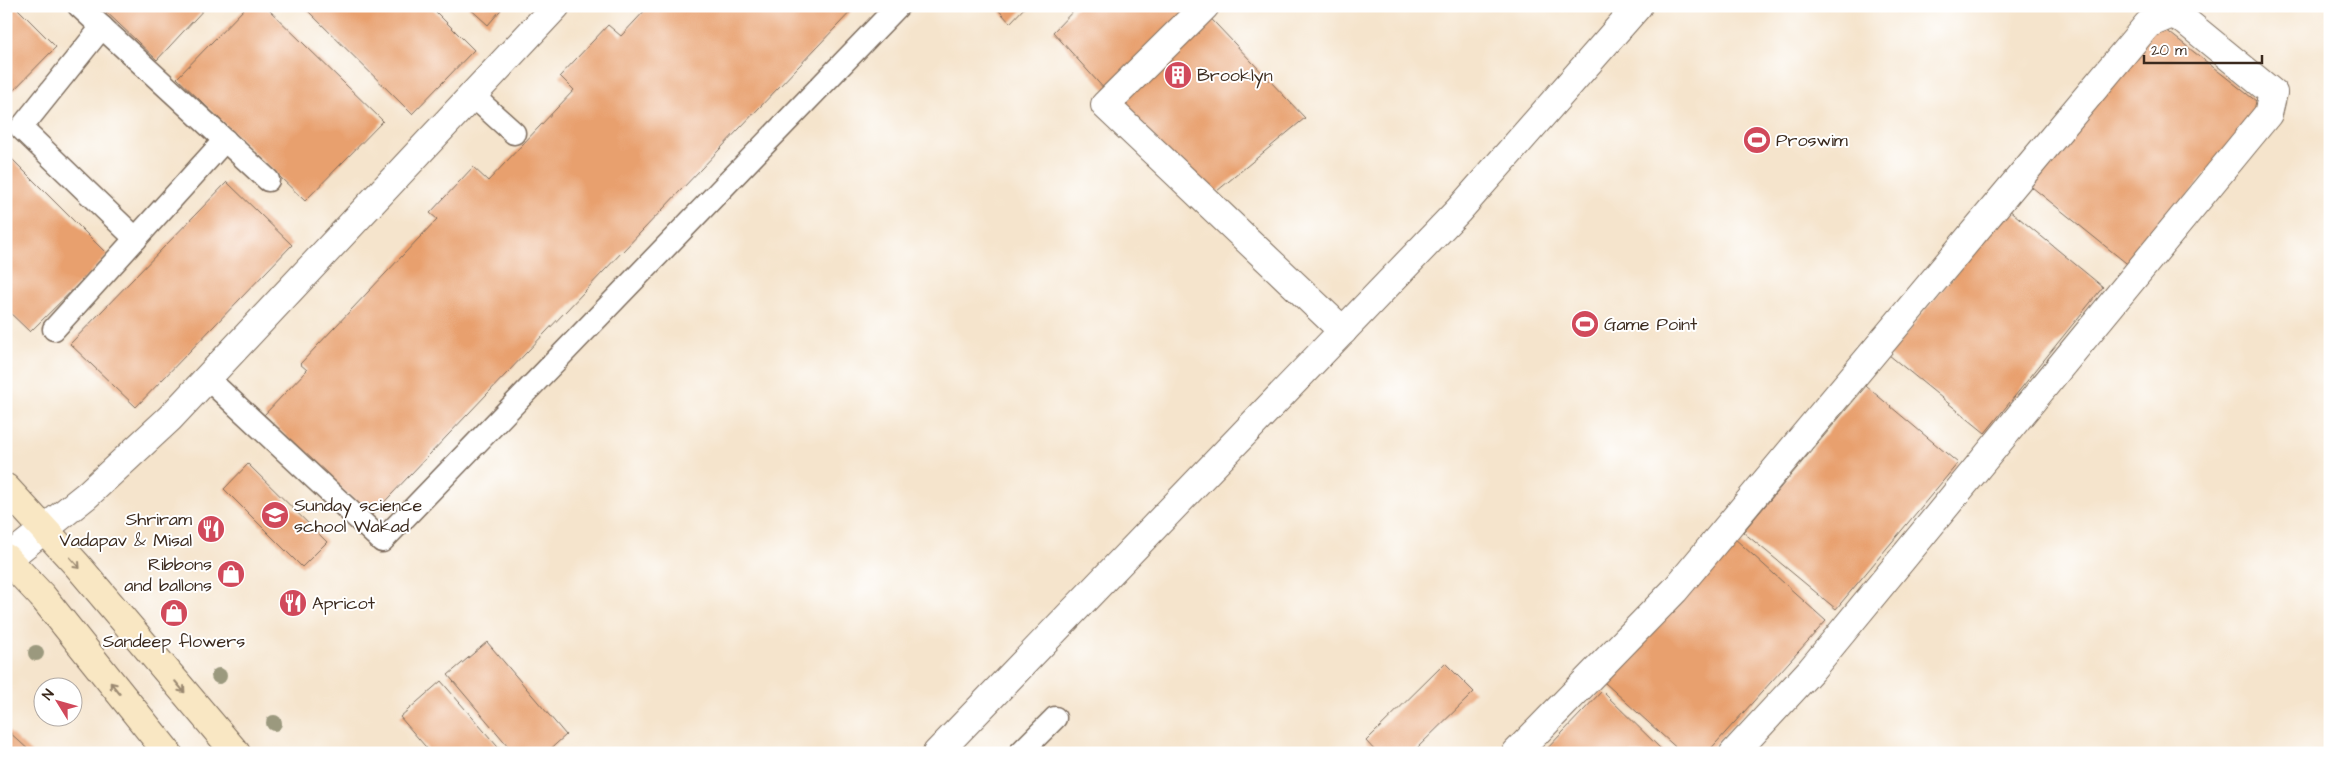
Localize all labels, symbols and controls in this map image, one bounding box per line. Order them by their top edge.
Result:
scale bar [2144,32,2261,64]
text: 20 m [2151,40,2187,61]
building icon: Brooklyn [1163,60,1193,90]
place label: Brooklyn [1197,63,1273,89]
sports icon: Proswim [1742,125,1772,155]
place label: Proswim [1776,128,1848,153]
sports icon: Game Point [1570,309,1600,339]
place label: Game Point [1604,312,1698,337]
place label: Sunday science school Wakad [294,493,422,539]
school or university icon: Sunday science school Wakad [260,500,290,530]
place label: Shriram Vadapav & Misal [60,507,192,553]
restaurant icon: Shriram Vadapav & Misal [196,514,226,544]
place label: Ribbons and ballons [124,552,212,598]
one-way arrow [69,556,81,569]
shop icon: Ribbons and ballons [216,559,246,589]
restaurant icon: Apricot [278,588,308,618]
place label: Apricot [312,591,376,616]
shop icon: Sandeep flowers [159,598,189,628]
place label: Sandeep flowers [103,629,245,654]
north arrow [32,676,82,726]
one-way arrow [174,680,186,693]
one-way arrow [110,681,121,694]
text: N [38,685,59,704]

